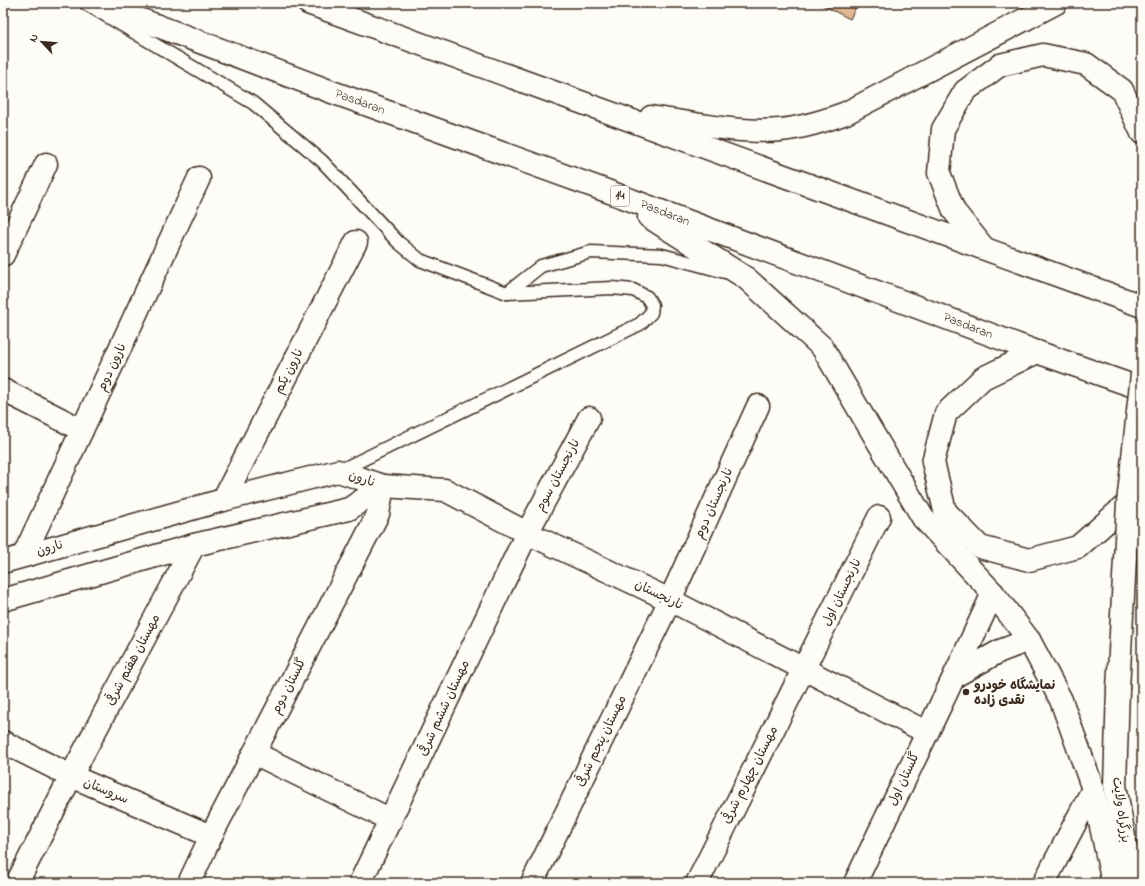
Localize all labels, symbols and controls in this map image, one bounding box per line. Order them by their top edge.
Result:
north arrow [22,22,62,62]
text: N [25,31,43,45]
street label: Pasdaran [332,84,388,120]
road number: 14 [611,186,629,206]
street label: Pasdaran [637,195,693,231]
street label: Pasdaran [940,308,996,344]
street label: نارون دوم [92,340,132,394]
street label: نارون یکم [269,345,309,397]
street label: نارنجستان سوم [531,435,585,515]
street label: نارنجستان دوم [690,464,738,542]
street label: نارون [346,466,378,492]
street label: نارون [34,535,66,561]
street label: نارنجستان اول [817,555,867,629]
street label: نارنجستان [631,575,687,615]
street label: مهستان هفتم شرقی [101,611,165,709]
street label: گلستان دوم [267,654,311,717]
street label: مهستان ششم شرقی [413,657,475,759]
place label: نمایشگاه خودرو نقدی زاده [973,676,1056,710]
marker: نمایشگاه خودرو نقدی زاده [961,687,971,697]
street label: مهستان پنجم شرقی [571,692,631,790]
street label: مهستان چهارم شرقی [717,723,783,827]
street label: گلستان اول [883,749,925,809]
street label: سروستان [80,773,132,809]
street label: بزرگراه ولایت [1107,776,1135,844]

